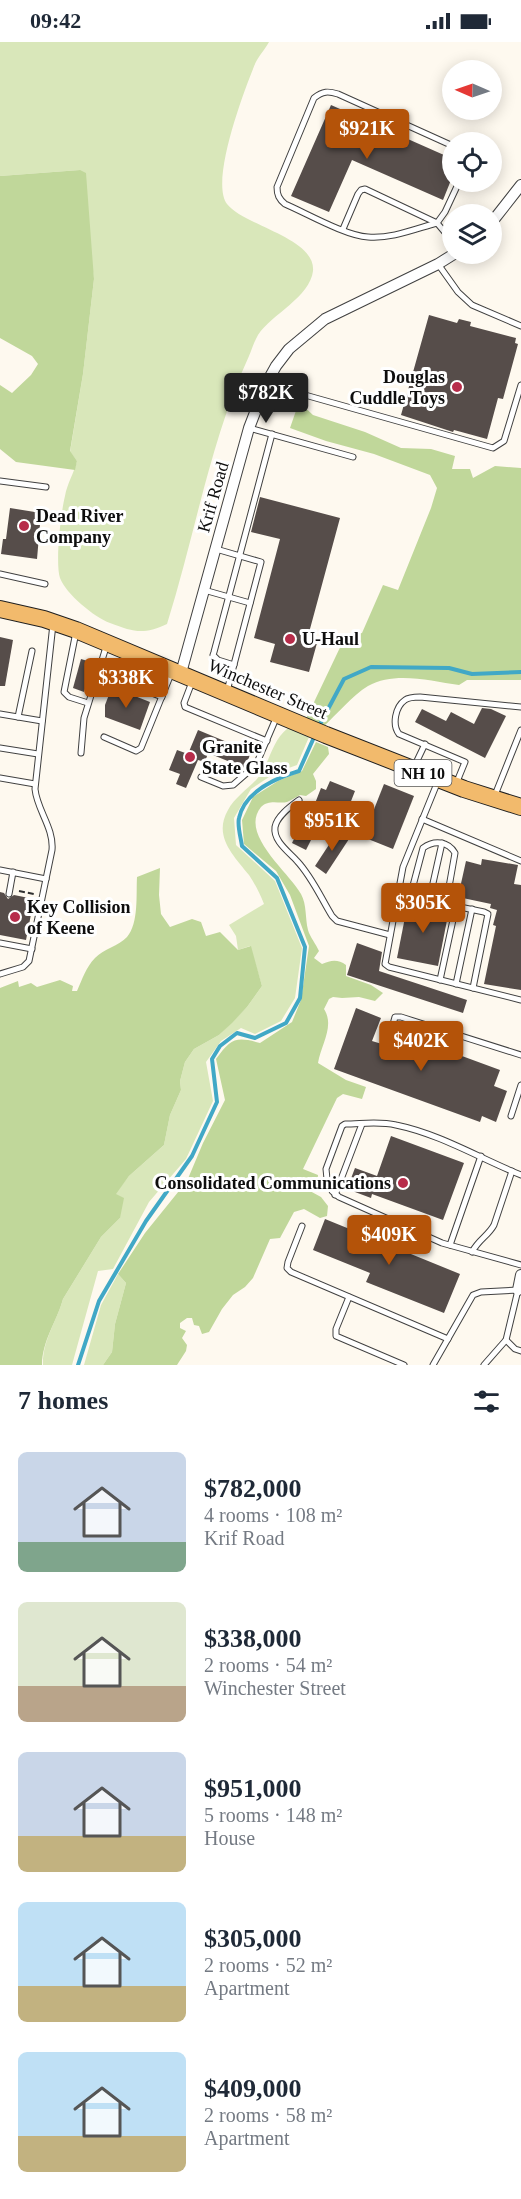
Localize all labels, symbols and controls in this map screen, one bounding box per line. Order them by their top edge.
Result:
text: 09:42 [30,8,81,33]
north arrow [442,60,502,120]
map controls [442,60,502,264]
pin: $921K [325,109,409,160]
text: $921K [339,117,395,139]
button: locate [442,132,502,192]
button: layers [442,204,502,264]
place label: Douglas Cuddle Toys [349,367,445,408]
pin: $782K [224,373,308,424]
marker: Douglas Cuddle Toys [450,380,464,394]
text: $782K [238,381,294,403]
street label: Krif Road [193,459,233,535]
place label: Dead River Company [36,506,123,547]
marker: Dead River Company [17,519,31,533]
place label: U-Haul [302,629,359,649]
marker: U-Haul [283,632,297,646]
street label: Winchester Street [205,655,331,723]
pin: $338K [84,658,168,709]
text: $338K [98,666,154,688]
place label: Granite State Glass [202,737,288,778]
marker: Granite State Glass [183,750,197,764]
road number: NH 10 [394,760,452,786]
pin: $951K [290,801,374,852]
text: $951K [304,809,360,831]
pin: $305K [381,883,465,934]
text: $305K [395,891,451,913]
place label: Key Collision of Keene [27,897,131,938]
marker: Key Collision of Keene [8,910,22,924]
pin: $402K [379,1021,463,1072]
text: $402K [393,1029,449,1051]
place label: Consolidated Communications [154,1173,391,1193]
marker: Consolidated Communications [396,1176,410,1190]
pin: $409K [347,1215,431,1266]
text: $409K [361,1223,417,1245]
icon: filters [470,1385,503,1418]
text: 7 homes [18,1386,108,1415]
text: $782,000 [204,1474,302,1503]
icon: home [66,1476,138,1548]
text: 4 rooms · 108 m² [204,1504,342,1526]
text: Krif Road [204,1527,285,1549]
text: $338,000 [204,1624,302,1653]
icon: home [66,1626,138,1698]
text: 2 rooms · 54 m² [204,1654,332,1676]
text: Winchester Street [204,1677,346,1699]
text: $951,000 [204,1774,302,1803]
icon: home [66,1776,138,1848]
text: 5 rooms · 148 m² [204,1804,342,1826]
text: House [204,1827,255,1849]
text: $305,000 [204,1924,302,1953]
icon: home [66,1926,138,1998]
text: 2 rooms · 52 m² [204,1954,332,1976]
text: Apartment [204,1977,290,1999]
text: $409,000 [204,2074,302,2103]
icon: home [66,2076,138,2148]
text: 2 rooms · 58 m² [204,2104,332,2126]
text: Apartment [204,2127,290,2149]

